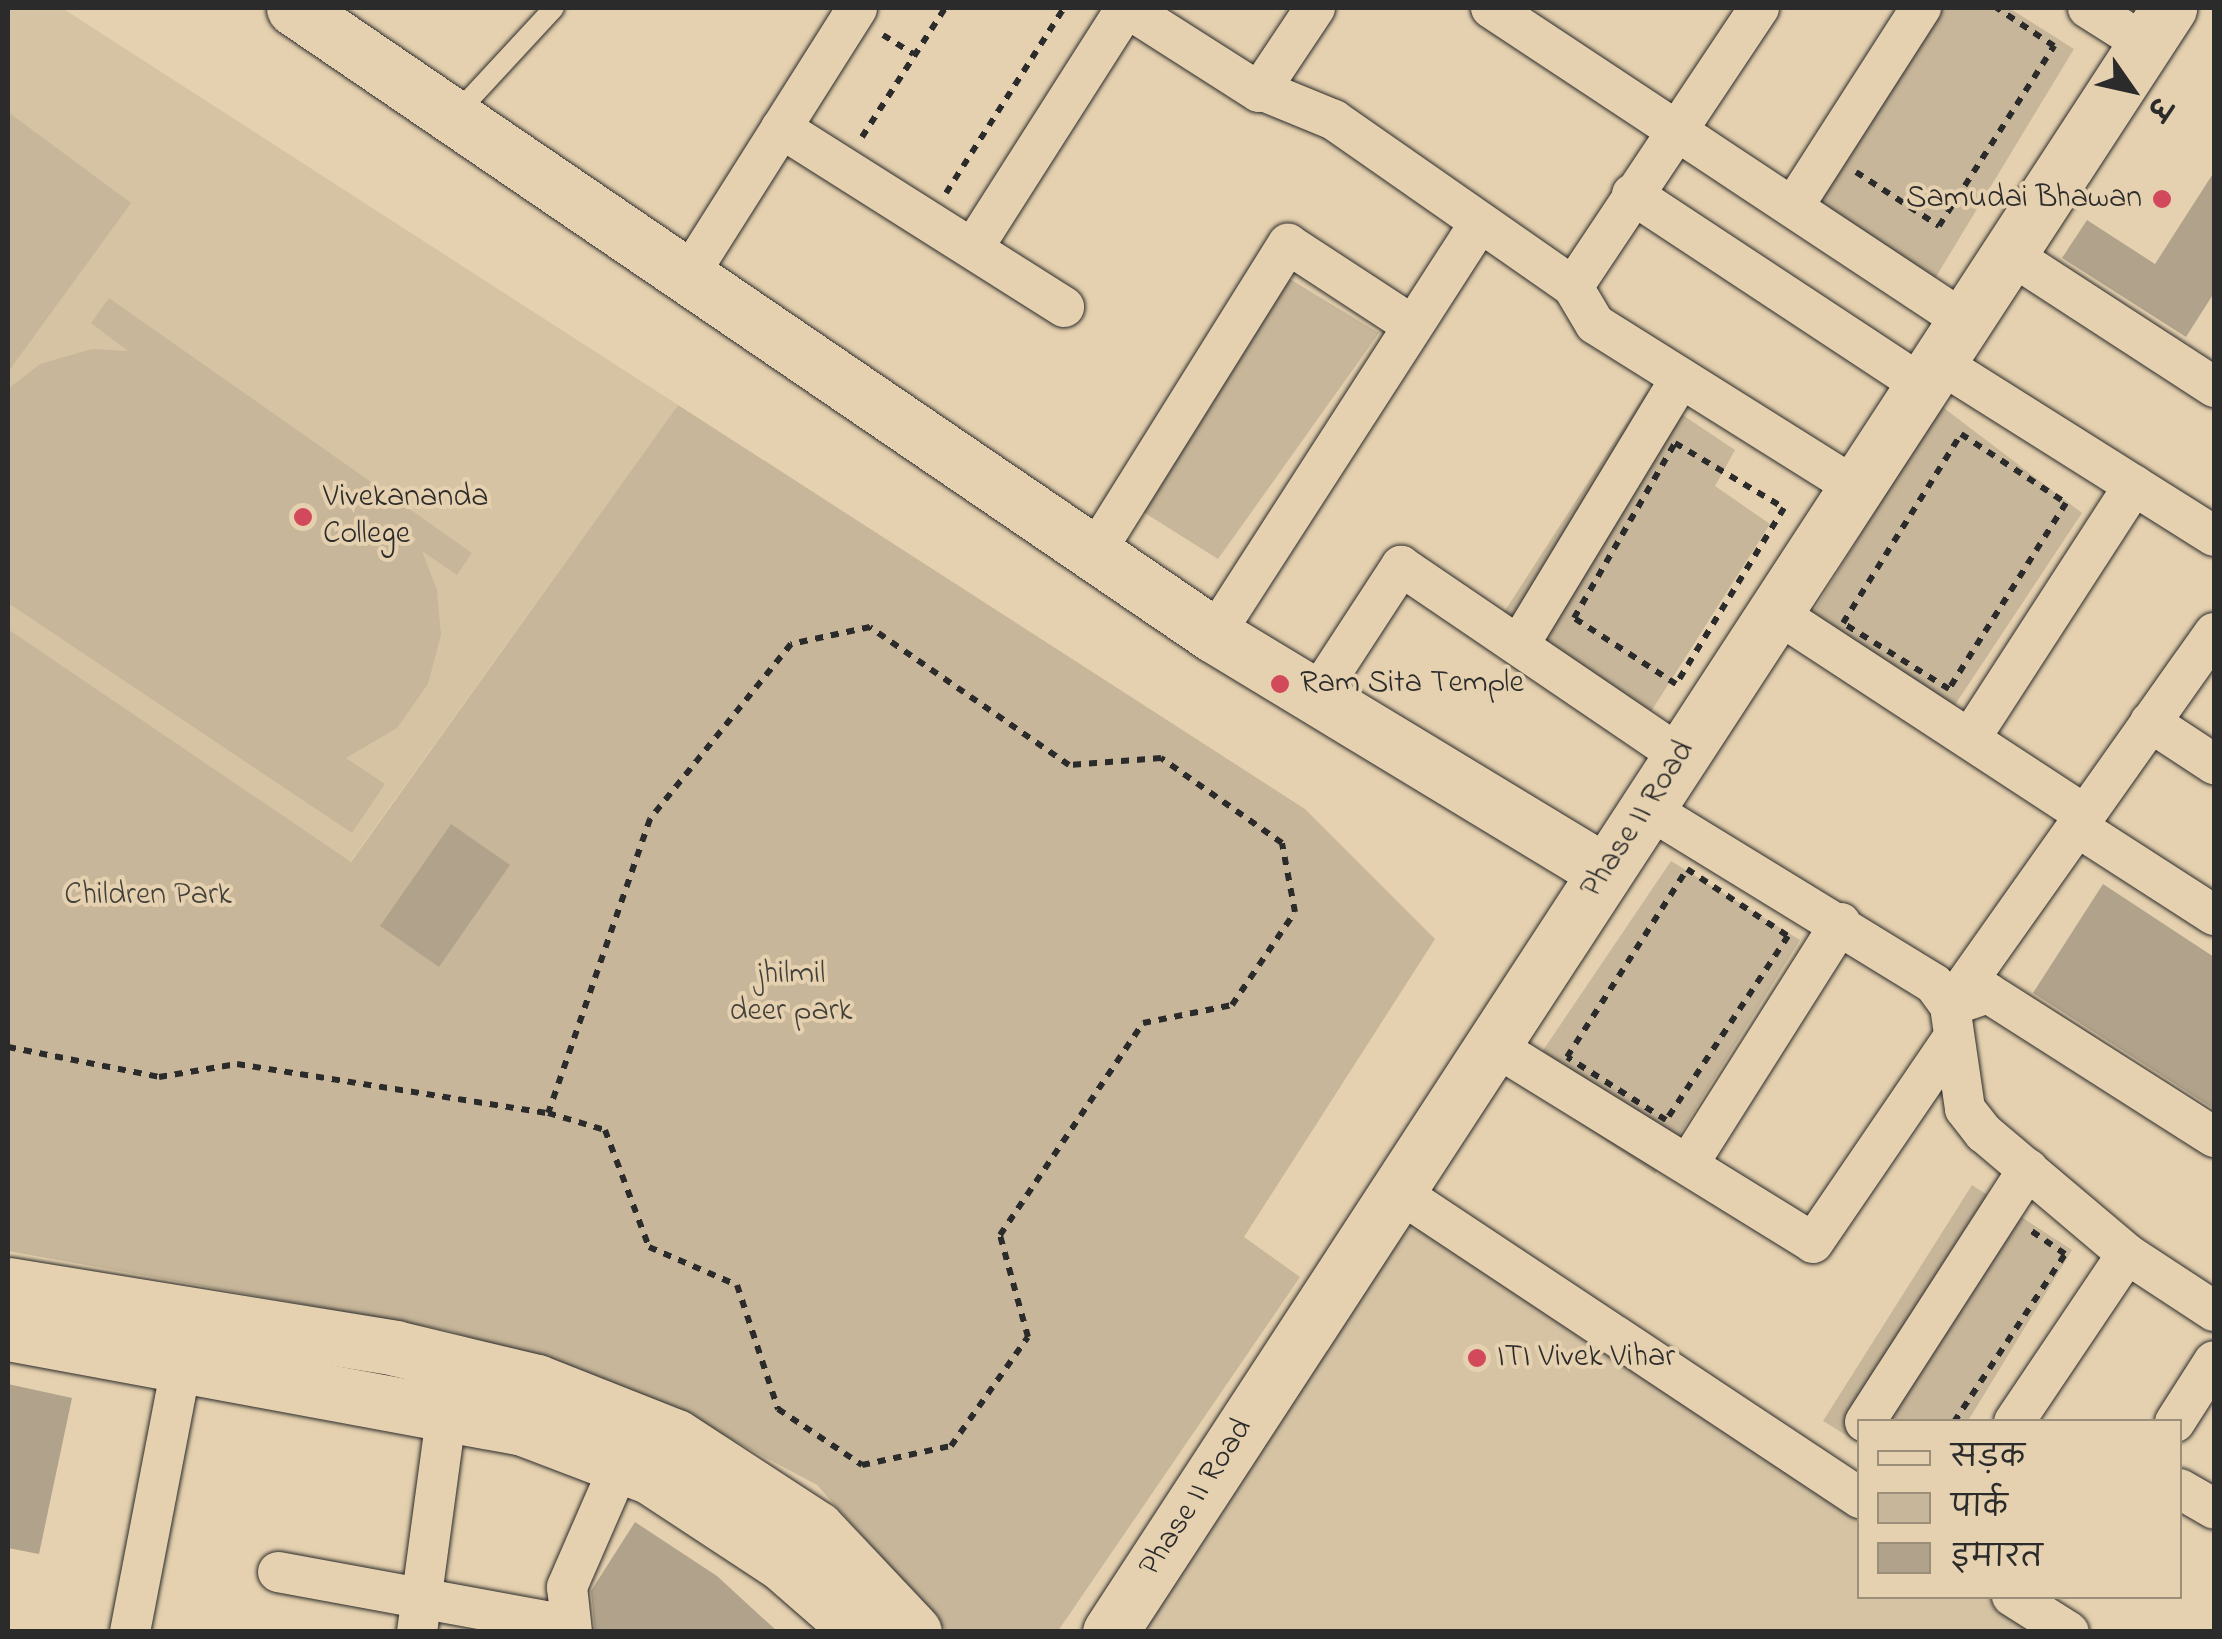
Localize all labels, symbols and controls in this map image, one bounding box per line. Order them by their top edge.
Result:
north arrow [2082,40,2182,140]
text: उ [2135,88,2179,126]
place label: Samudai Bhawan [1906,180,2142,218]
marker: Samudai Bhawan [2151,188,2173,210]
place label: Vivekananda College [323,480,488,555]
marker: Vivekananda College [292,506,314,528]
place label: Ram Sita Temple [1300,665,1524,703]
marker: Ram Sita Temple [1269,673,1291,695]
street label: Phase II Road [1574,734,1704,906]
park label: Children Park [64,877,232,915]
park label: jhilmil deer park [729,957,853,1032]
place label: ITI Vivek Vihar [1497,1339,1675,1377]
marker: ITI Vivek Vihar [1466,1347,1488,1369]
street label: Phase II Road [1132,1412,1262,1584]
legend [1857,1419,2182,1599]
text: सड़क [1951,1437,2025,1481]
text: पार्क [1951,1487,2008,1531]
text: इमारत [1951,1537,2043,1581]

